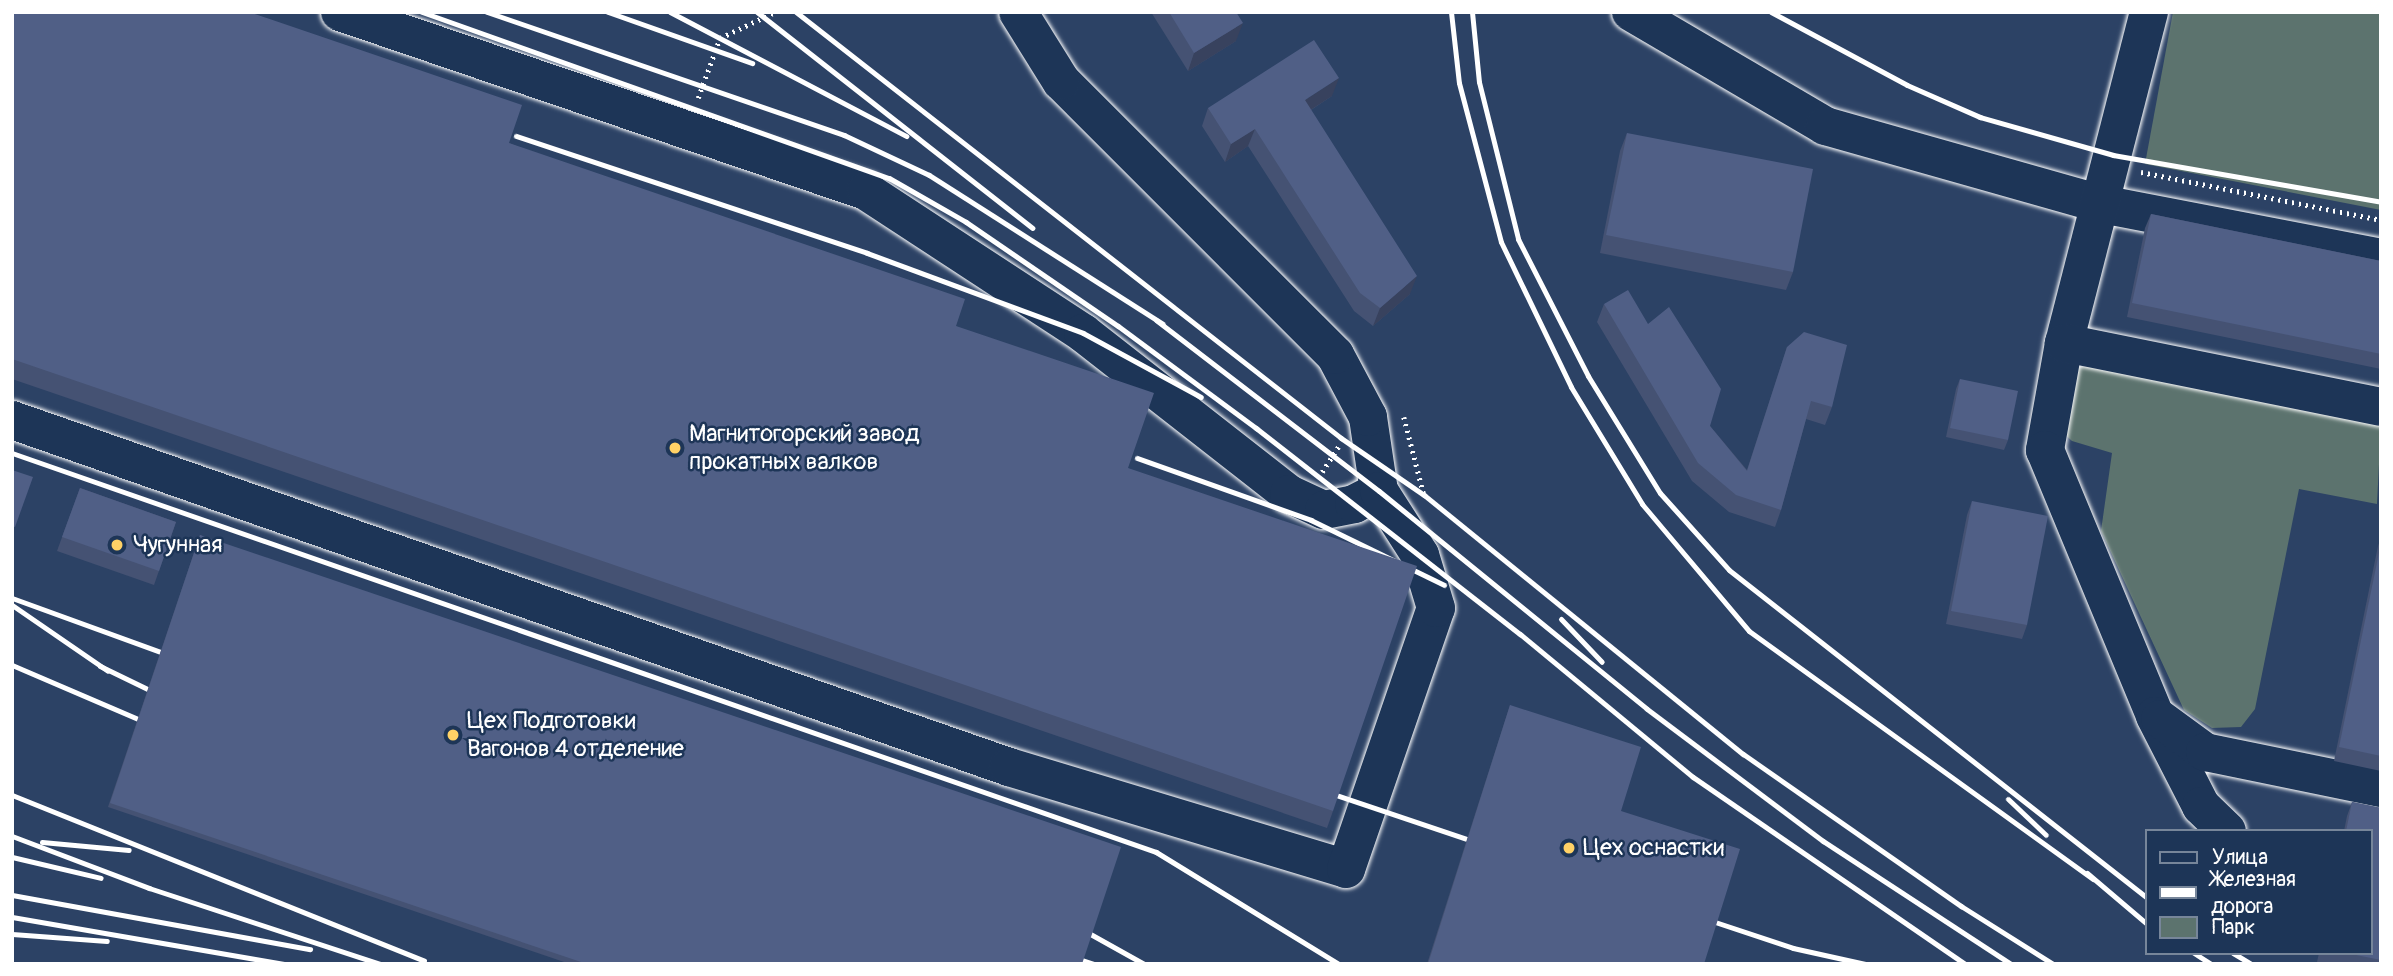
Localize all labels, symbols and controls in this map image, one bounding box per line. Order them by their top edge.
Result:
place label: Магнитогорский завод прокатных валков [689,420,919,476]
marker: Магнитогорский завод прокатных валков [667,440,683,456]
place label: Чугунная [133,531,222,559]
marker: Чугунная [107,535,127,555]
place label: Цех Подготовки Вагонов 4 отделение [467,707,684,763]
marker: Цех Подготовки Вагонов 4 отделение [445,727,461,743]
legend [2144,829,2372,955]
place label: Цех оснастки [1583,834,1724,862]
marker: Цех оснастки [1561,840,1577,856]
text: Улица [2212,844,2268,871]
text: Железная дорога [2211,866,2296,920]
text: Парк [2212,914,2255,941]

